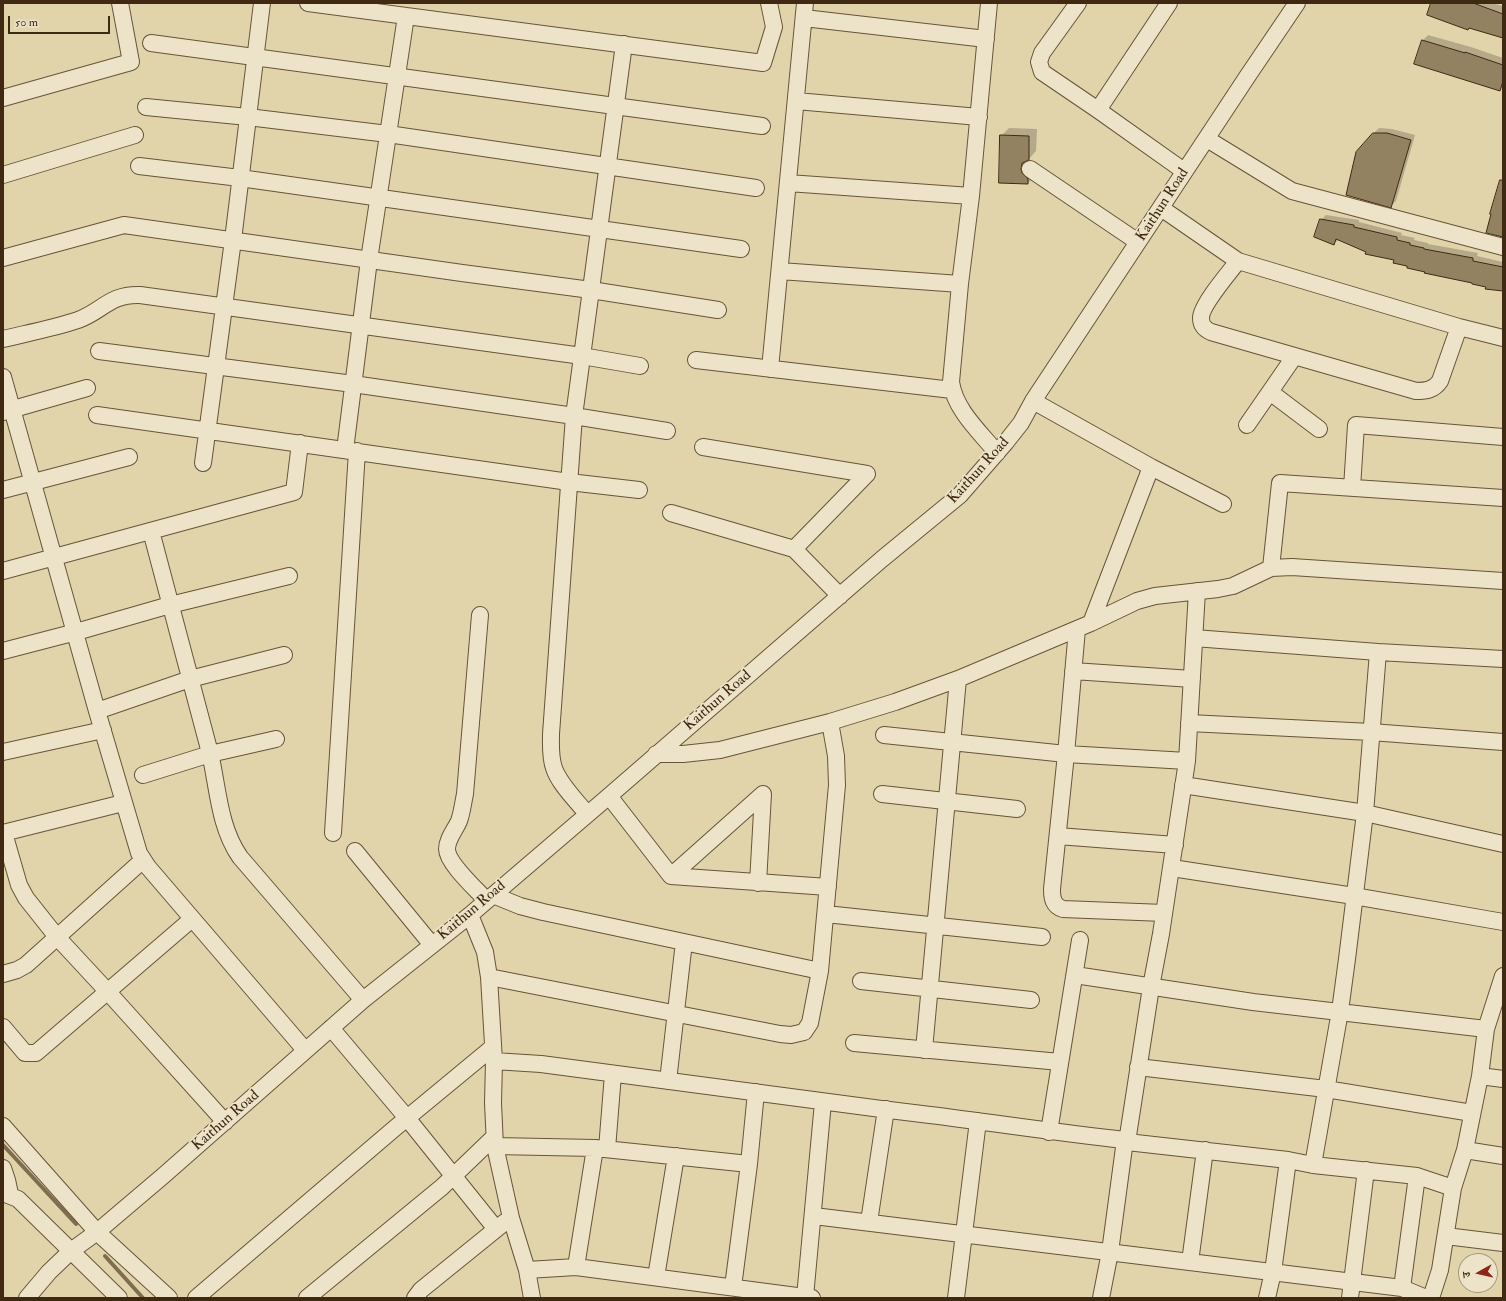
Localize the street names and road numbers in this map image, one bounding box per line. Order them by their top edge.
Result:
street label: Kaithun Road [1133,165,1193,245]
street label: Kaithun Road [944,434,1014,508]
street label: Kaithun Road [681,667,755,735]
street label: Kaithun Road [434,877,510,945]
street label: Kaithun Road [189,1087,263,1155]

